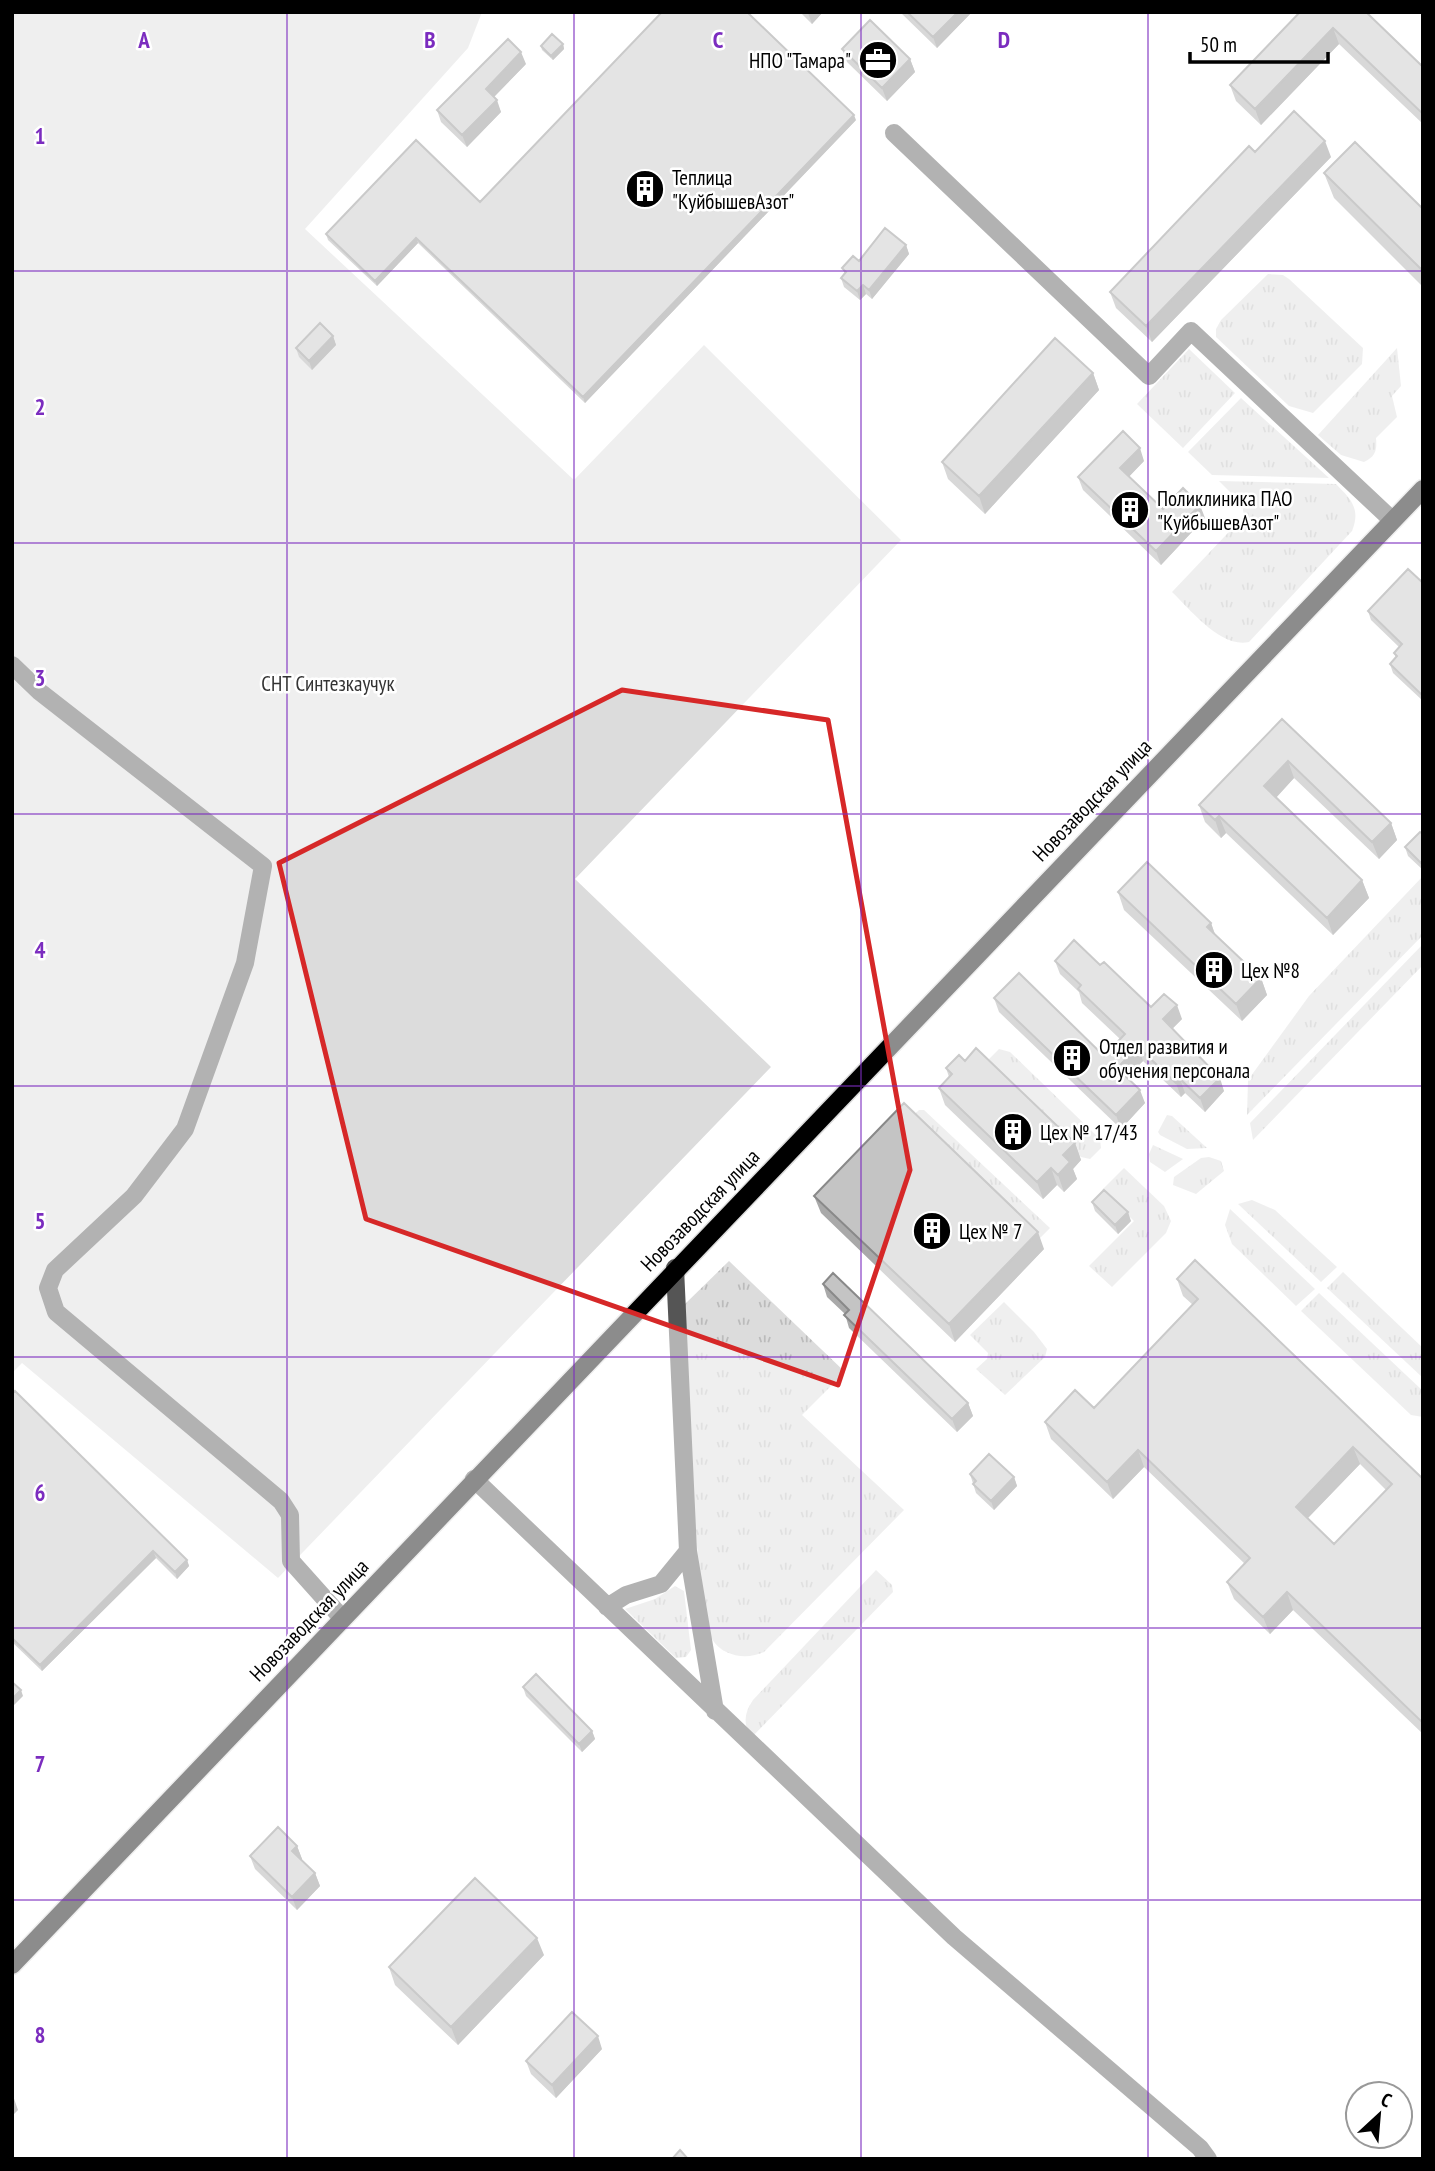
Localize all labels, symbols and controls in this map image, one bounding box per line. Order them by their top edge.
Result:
scale bar [1190,21,1328,65]
text: A [137,25,150,54]
text: B [424,25,436,54]
text: C [713,25,724,54]
text: D [998,25,1010,54]
text: 50 m [1200,31,1237,58]
office icon: НПО "Тамара" [857,39,899,81]
place label: НПО "Тамара" [749,47,851,74]
text: 1 [35,121,46,150]
place label: Теплица "КуйбышевАзот" [672,164,794,215]
building icon: Теплица "КуйбышевАзот" [624,168,666,210]
text: 2 [35,392,46,421]
place label: Поликлиника ПАО "КуйбышевАзот" [1157,485,1293,536]
building icon: Поликлиника ПАО "КуйбышевАзот" [1109,489,1151,531]
text: 3 [35,663,46,692]
park label: СНТ Синтезкаучук [261,670,395,697]
street label: Новозаводская улица [1027,733,1157,867]
text: 4 [35,935,46,964]
building icon: Цех №8 [1193,949,1235,991]
place label: Цех №8 [1241,957,1300,984]
place label: Отдел развития и обучения персонала [1099,1033,1250,1084]
building icon: Отдел развития и обучения персонала [1051,1037,1093,1079]
building icon: Цех № 17/43 [992,1111,1034,1153]
place label: Цех № 17/43 [1040,1119,1138,1146]
street label: Новозаводская улица [635,1143,765,1277]
text: 5 [35,1206,46,1235]
building icon: Цех № 7 [911,1210,953,1252]
place label: Цех № 7 [959,1218,1022,1245]
text: 6 [35,1478,46,1507]
street label: Новозаводская улица [244,1553,374,1687]
text: 7 [35,1749,46,1778]
text: 8 [35,2020,46,2049]
north arrow [1344,2080,1414,2150]
text: С [1377,2087,1396,2113]

